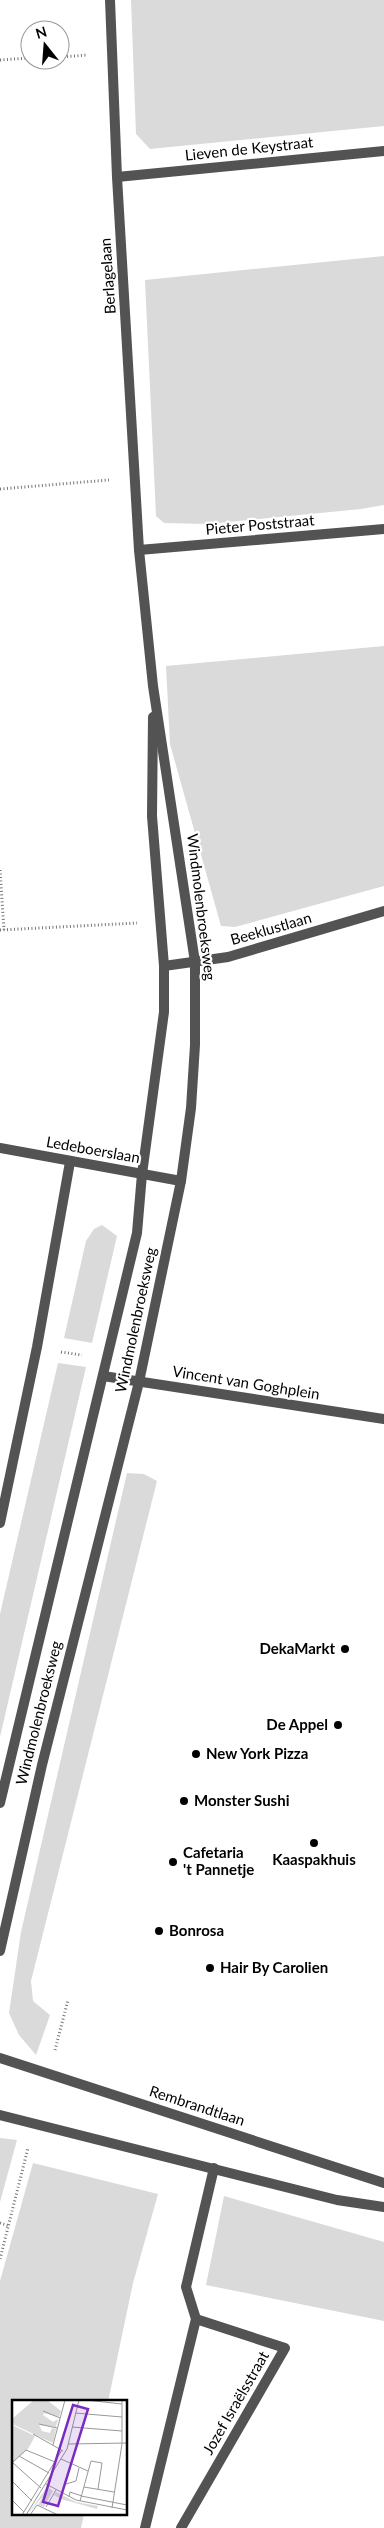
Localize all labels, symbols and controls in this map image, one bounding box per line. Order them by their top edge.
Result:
north arrow [20,20,70,70]
text: N [33,22,49,42]
street label: Lieven de Keystraat [184,132,315,164]
street label: Berlagelaan [95,237,119,315]
street label: Pieter Poststraat [205,510,316,538]
street label: Windmolenbroeksweg [184,832,220,982]
street label: Beeklustlaan [228,908,313,948]
street label: Ledeboerslaan [45,1132,141,1166]
street label: Windmolenbroeksweg [111,1245,159,1394]
street label: Vincent van Goghplein [171,1361,321,1403]
street label: Windmolenbroeksweg [11,1639,65,1787]
place label: DekaMarkt [259,1639,335,1657]
marker: DekaMarkt [339,1643,351,1655]
place label: De Appel [266,1715,328,1733]
marker: De Appel [332,1719,344,1731]
place label: New York Pizza [206,1744,308,1762]
marker: New York Pizza [190,1748,202,1760]
place label: Monster Sushi [194,1791,290,1809]
marker: Monster Sushi [178,1795,190,1807]
marker: Kaaspakhuis [308,1837,320,1849]
place label: Cafetaria 't Pannetje [183,1843,254,1878]
place label: Kaaspakhuis [272,1850,356,1868]
marker: Cafetaria 't Pannetje [167,1856,179,1868]
place label: Bonrosa [169,1921,224,1939]
marker: Bonrosa [153,1925,165,1937]
place label: Hair By Carolien [220,1958,328,1976]
marker: Hair By Carolien [204,1962,216,1974]
street label: Rembrandtlaan [147,2081,247,2129]
street label: Jozef Israëlsstraat [198,2347,272,2457]
inset map [12,2400,128,2516]

